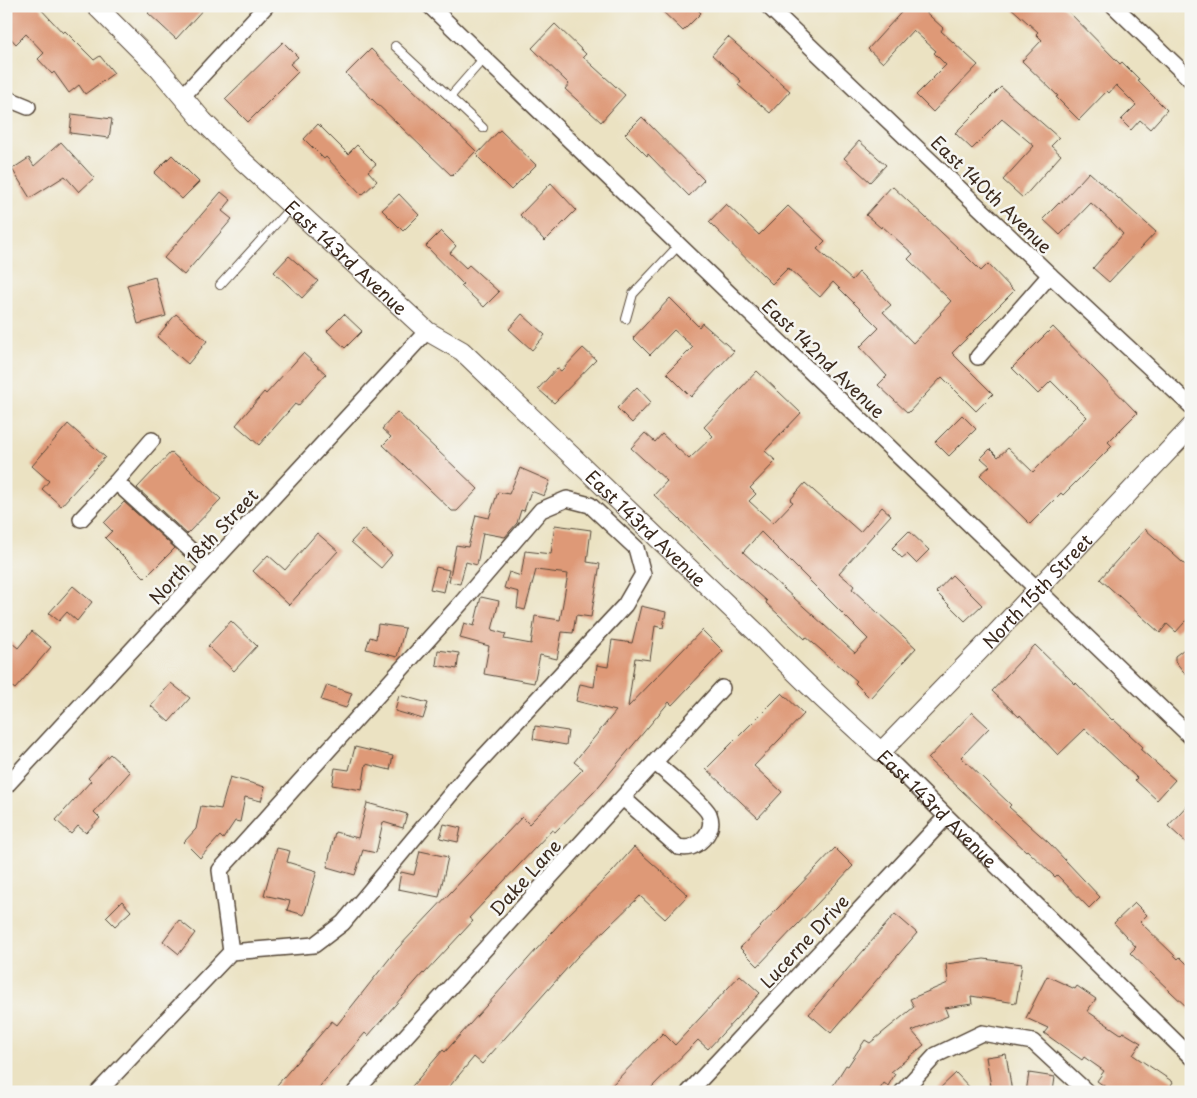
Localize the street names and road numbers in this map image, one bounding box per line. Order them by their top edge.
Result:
street label: East 140th Avenue [925,129,1059,259]
street label: East 143rd Avenue [279,193,414,321]
street label: East 142nd Avenue [756,292,892,424]
street label: East 143rd Avenue [580,463,713,592]
street label: North 18th Street [142,482,264,610]
street label: North 15th Street [975,527,1098,654]
street label: East 143rd Avenue [872,743,1004,873]
street label: Dake Lane [483,832,567,922]
street label: Lucerne Drive [753,888,855,994]

